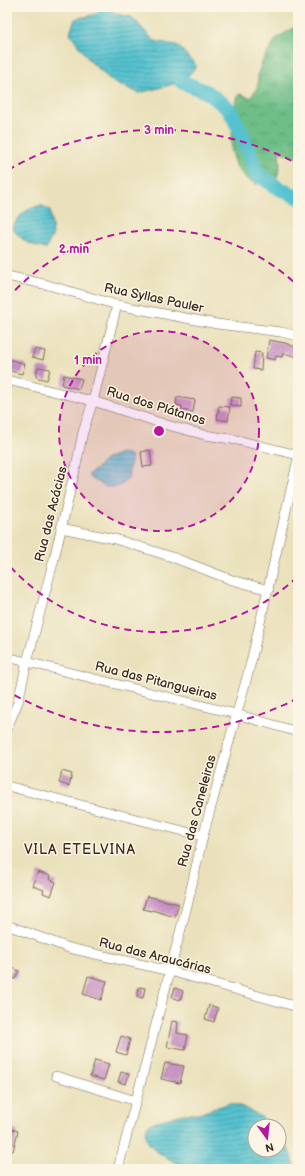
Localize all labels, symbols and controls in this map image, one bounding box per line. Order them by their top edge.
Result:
text: 3 min [144,123,174,138]
text: 2 min [59,242,89,257]
street label: Rua Syllas Pauler [103,280,206,316]
text: 1 min [74,353,102,368]
street label: Rua dos Plátanos [105,383,208,429]
centre of rings [152,424,166,438]
street label: Rua das Acácias [31,464,71,563]
street label: Rua das Pitangueiras [93,658,219,704]
street label: Rua das Caneleiras [174,753,220,869]
district label: VILA ETELVINA [24,841,136,858]
street label: Rua das Araucárias [97,934,213,978]
north arrow [247,1118,287,1158]
text: N [264,1140,275,1155]

